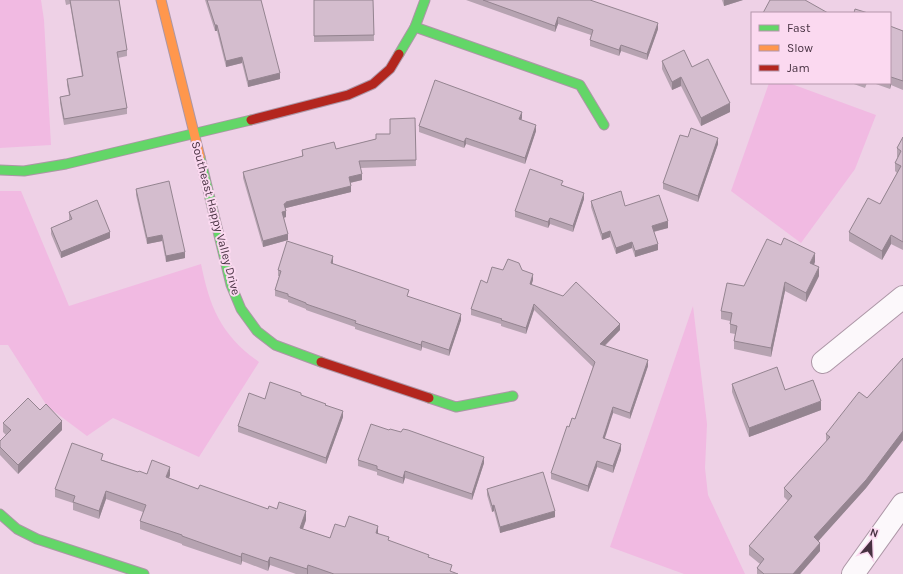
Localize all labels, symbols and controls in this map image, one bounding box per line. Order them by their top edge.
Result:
legend [751,12,891,84]
text: Fast [787,21,811,35]
text: Slow [787,41,813,55]
text: Jam [787,61,810,75]
street label: Southeast Happy Valley Drive [189,140,243,296]
north arrow [851,522,891,562]
text: N [868,526,880,540]

